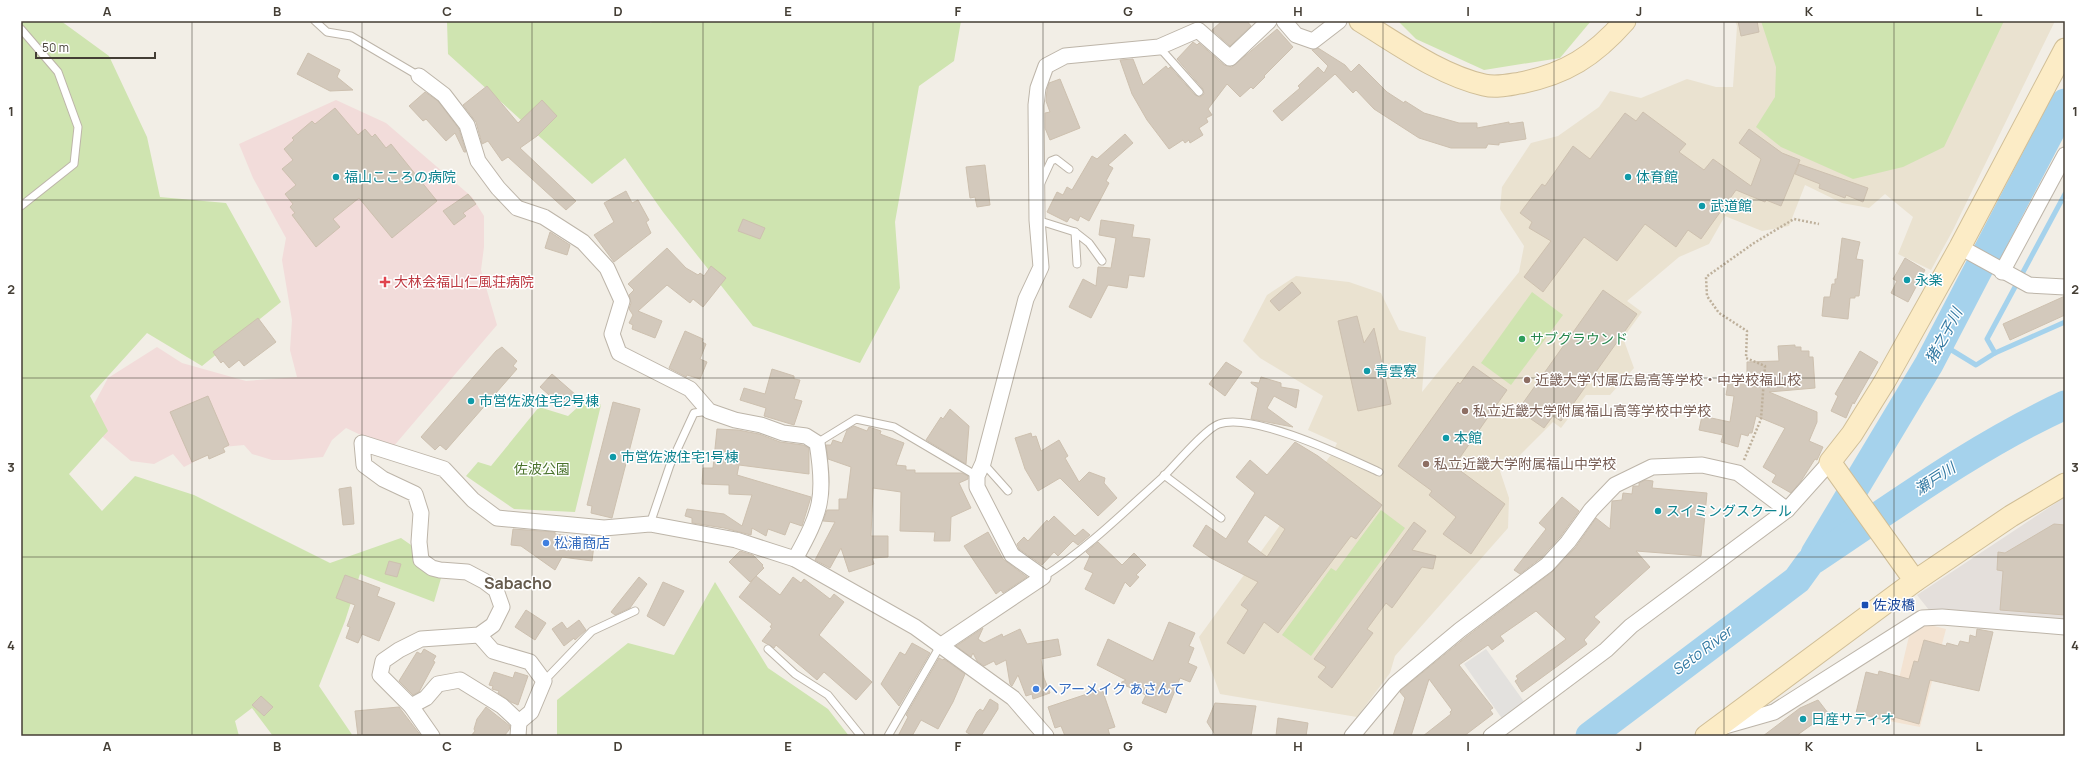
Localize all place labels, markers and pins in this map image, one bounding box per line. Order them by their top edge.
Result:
place label: 福山こころの病院 [344,167,456,186]
place label: 体育館 [1636,167,1678,186]
marker: 福山こころの病院 [331,172,341,182]
marker: 体育館 [1623,172,1633,182]
place label: 武道館 [1710,196,1752,215]
marker: 武道館 [1697,201,1707,211]
place label: 永楽 [1915,270,1943,289]
place label: 大林会福山仁風荘病院 [394,272,534,291]
marker: 永楽 [1902,275,1912,285]
marker: 大林会福山仁風荘病院 [379,276,391,288]
place label: サブグラウンド [1530,329,1628,348]
marker: サブグラウンド [1517,334,1527,344]
place label: 青雲寮 [1375,361,1417,380]
marker: 青雲寮 [1362,366,1372,376]
place label: 近畿大学付属広島高等学校・中学校福山校 [1535,370,1801,389]
marker: 近畿大学付属広島高等学校・中学校福山校 [1522,375,1532,385]
place label: 市営佐波住宅2号棟 [479,391,599,410]
marker: 市営佐波住宅2号棟 [466,396,476,406]
place label: 私立近畿大学附属福山高等学校中学校 [1473,401,1711,420]
marker: 私立近畿大学附属福山高等学校中学校 [1460,406,1470,416]
place label: 本館 [1454,428,1482,447]
marker: 本館 [1441,433,1451,443]
place label: 市営佐波住宅1号棟 [621,447,738,466]
marker: 市営佐波住宅1号棟 [608,452,618,462]
place label: 私立近畿大学附属福山中学校 [1434,454,1616,473]
marker: 私立近畿大学附属福山中学校 [1421,459,1431,469]
place label: スイミングスクール [1666,501,1792,520]
marker: スイミングスクール [1653,506,1663,516]
place label: 松浦商店 [554,533,610,552]
marker: 松浦商店 [541,538,551,548]
place label: 佐波橋 [1873,595,1915,614]
marker: 佐波橋 [1860,600,1870,610]
place label: ヘアーメイク あさんて [1044,679,1184,698]
marker: ヘアーメイク あさんて [1031,684,1041,694]
place label: 日産サティオ [1811,709,1894,728]
marker: 日産サティオ [1798,714,1808,724]

